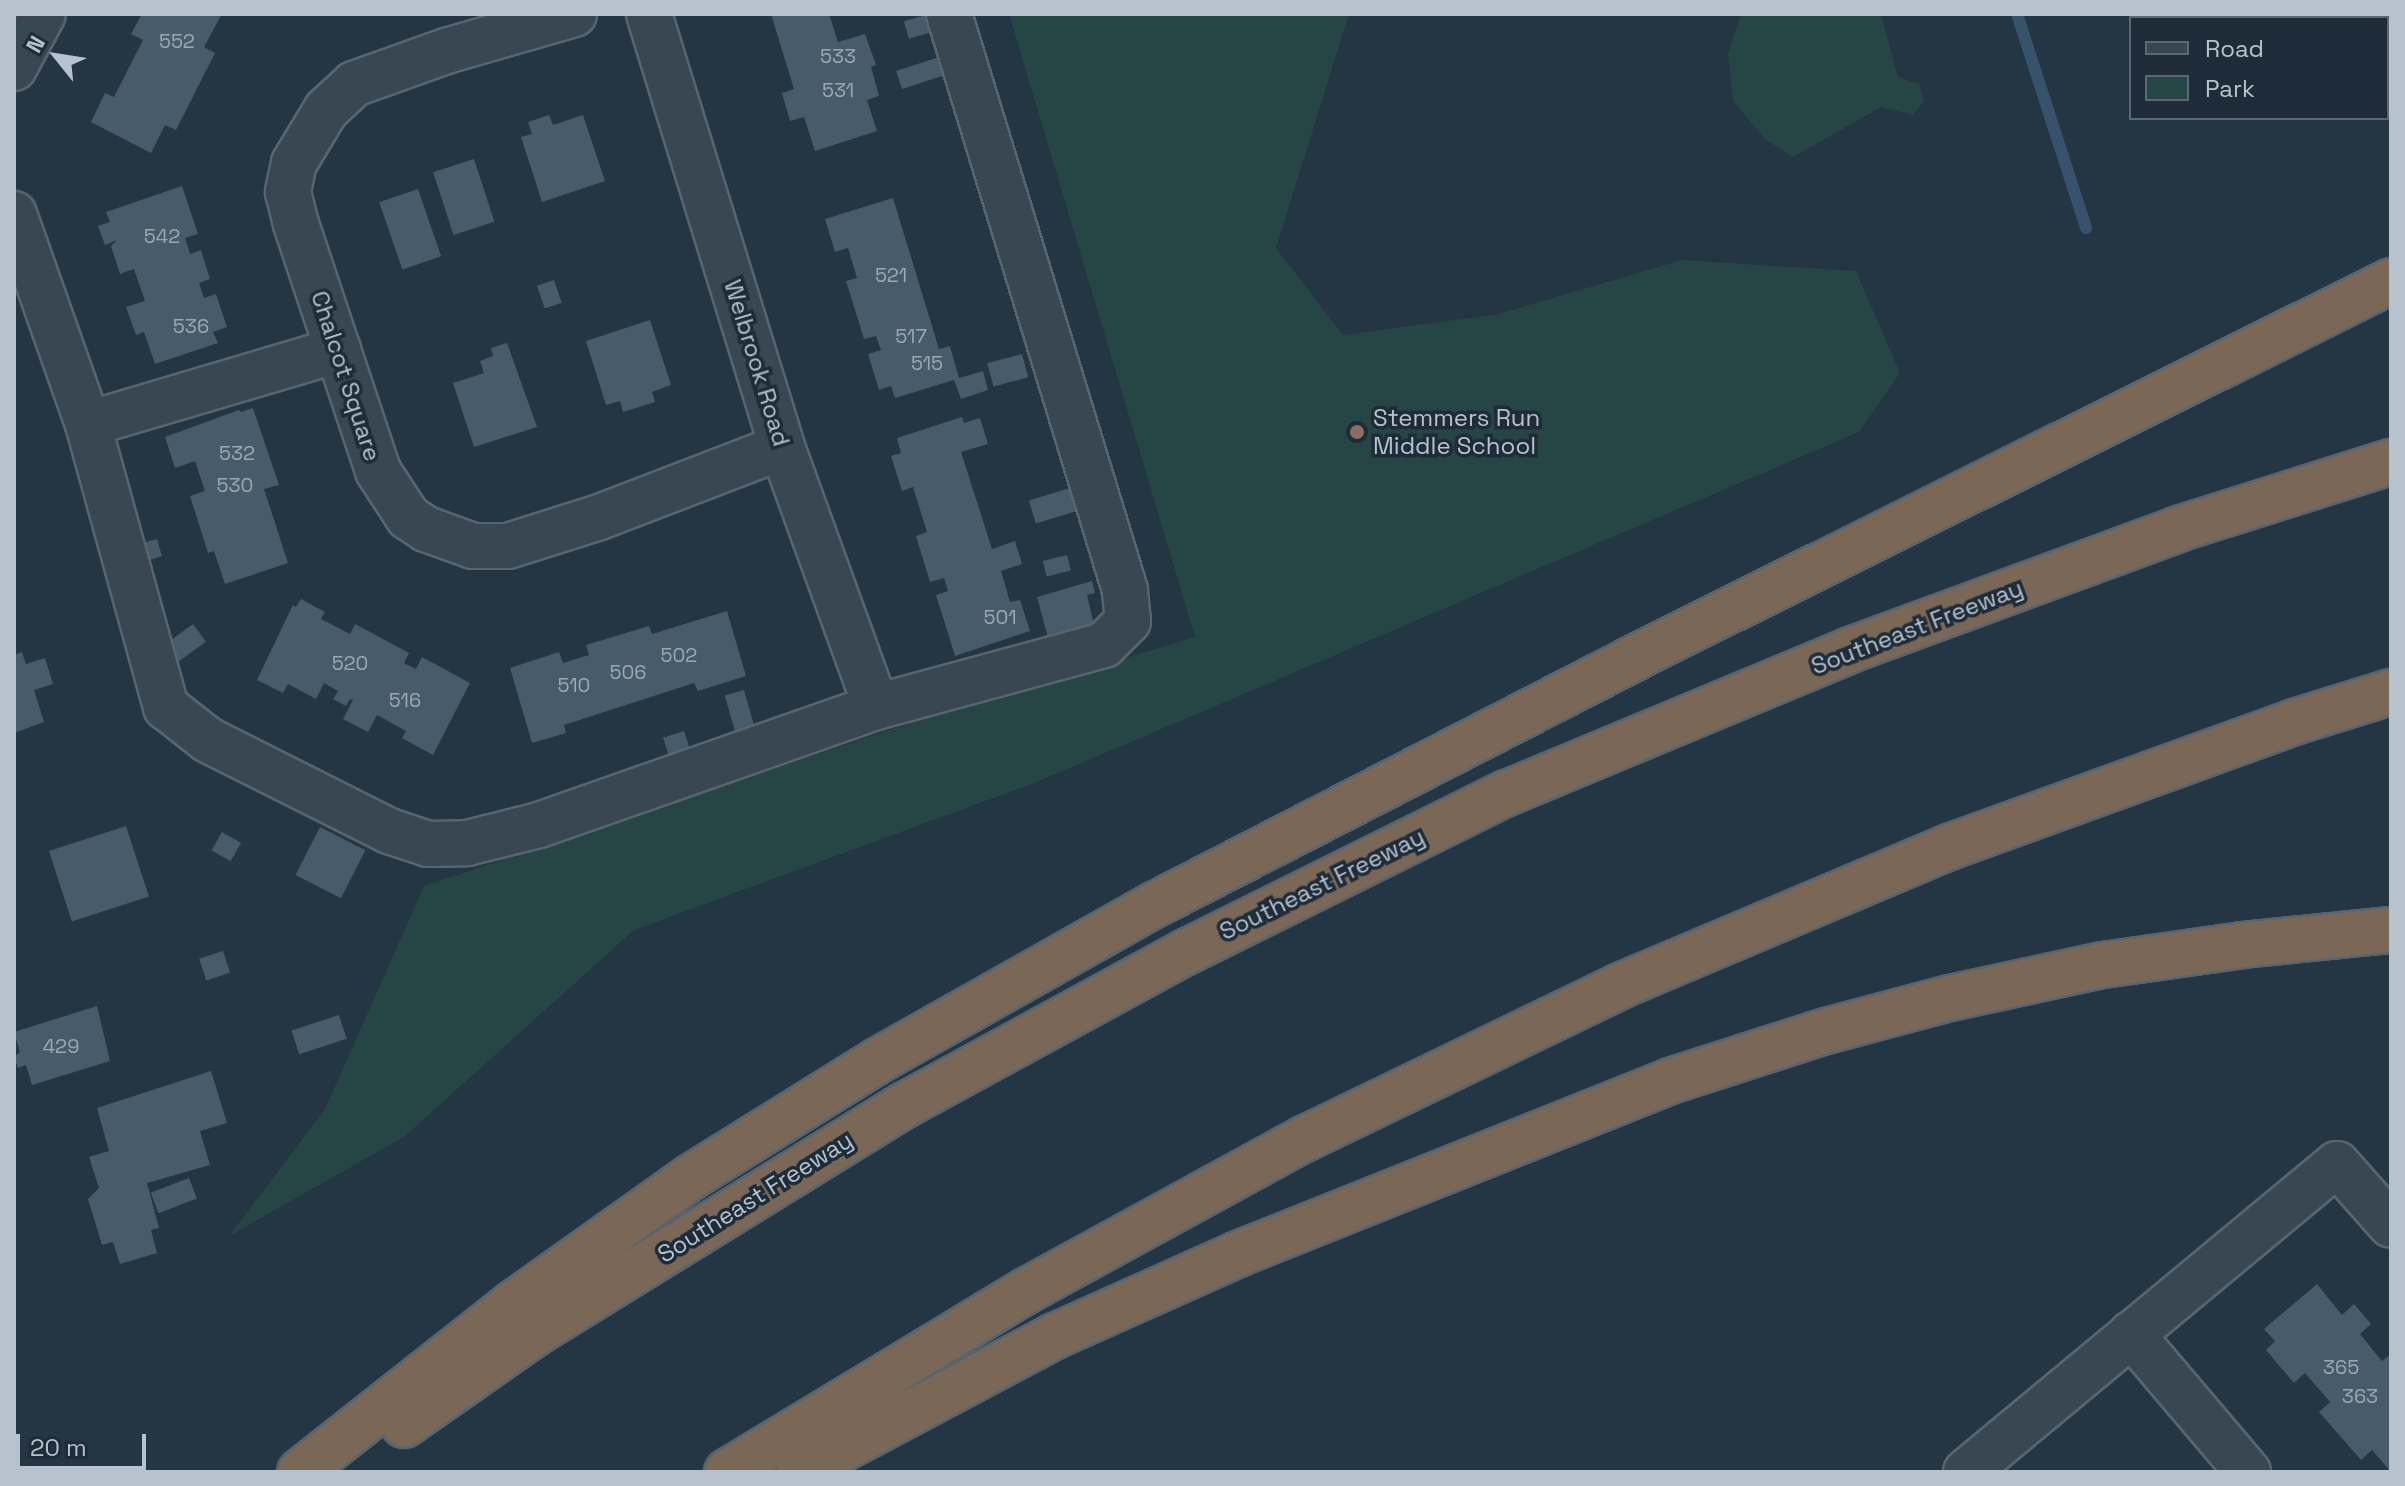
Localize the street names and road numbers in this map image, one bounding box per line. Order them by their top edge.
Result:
street label: Welbrook Road [718,276,796,450]
street label: Chalcot Square [305,287,387,465]
street label: Southeast Freeway [1807,573,2027,681]
street label: Southeast Freeway [1215,822,1429,946]
street label: Southeast Freeway [652,1125,858,1269]

